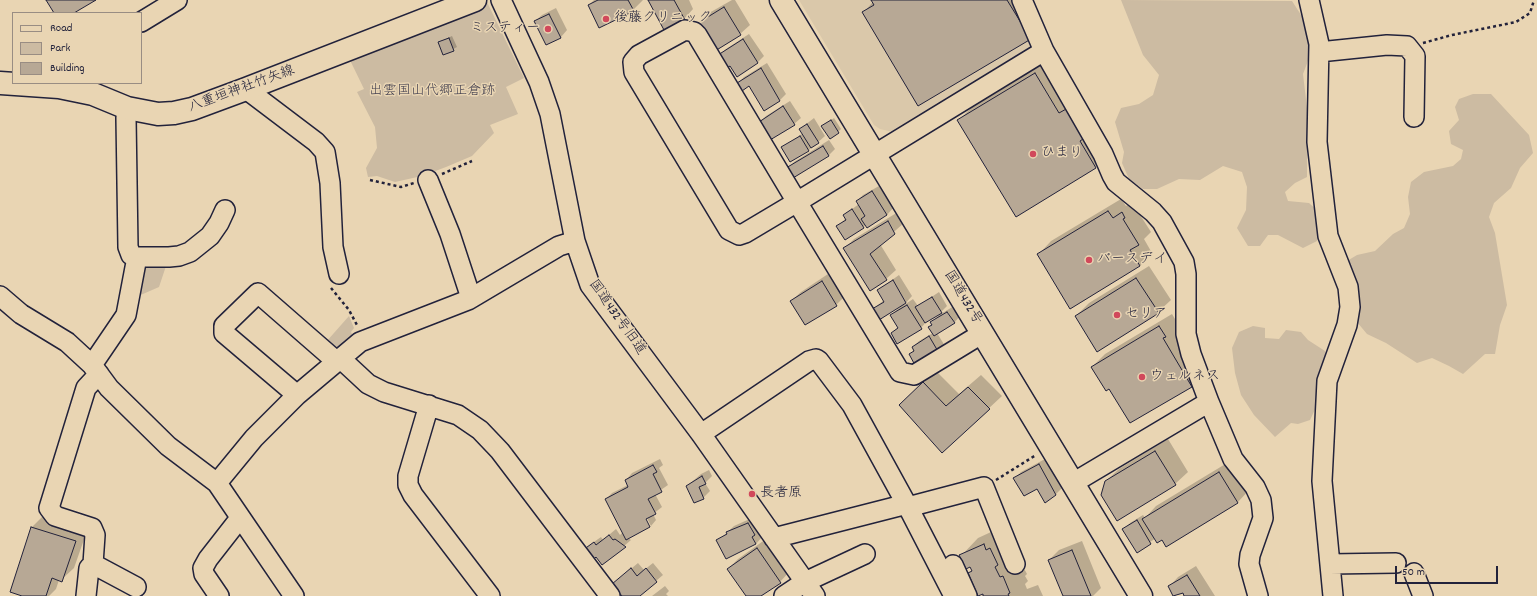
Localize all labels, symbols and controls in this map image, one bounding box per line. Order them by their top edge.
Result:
place label: 後藤クリニック [614,11,712,27]
legend [12,12,142,84]
marker: 後藤クリニック [601,14,611,24]
text: Road [50,20,72,37]
place label: ミスティー [470,21,540,37]
marker: ミスティー [543,24,553,34]
text: Park [50,40,70,57]
text: Building [50,60,85,77]
street label: 八重垣神社竹矢線 [187,63,297,117]
park label: 出雲国山代郷正倉跡 [369,84,495,100]
place label: ひまり [1041,146,1083,162]
marker: ひまり [1028,149,1038,159]
place label: バースデイ [1097,252,1167,268]
marker: バースデイ [1084,255,1094,265]
street label: 国道432号 [939,268,985,328]
street label: 国道432号旧道 [584,277,648,359]
place label: セリア [1125,307,1167,323]
marker: セリア [1112,310,1122,320]
place label: ウェルネス [1150,369,1220,385]
marker: ウェルネス [1137,372,1147,382]
place label: 長者原 [760,486,802,502]
marker: 長者原 [747,489,757,499]
scale bar [1397,558,1500,584]
text: 50 m [1402,564,1425,581]

